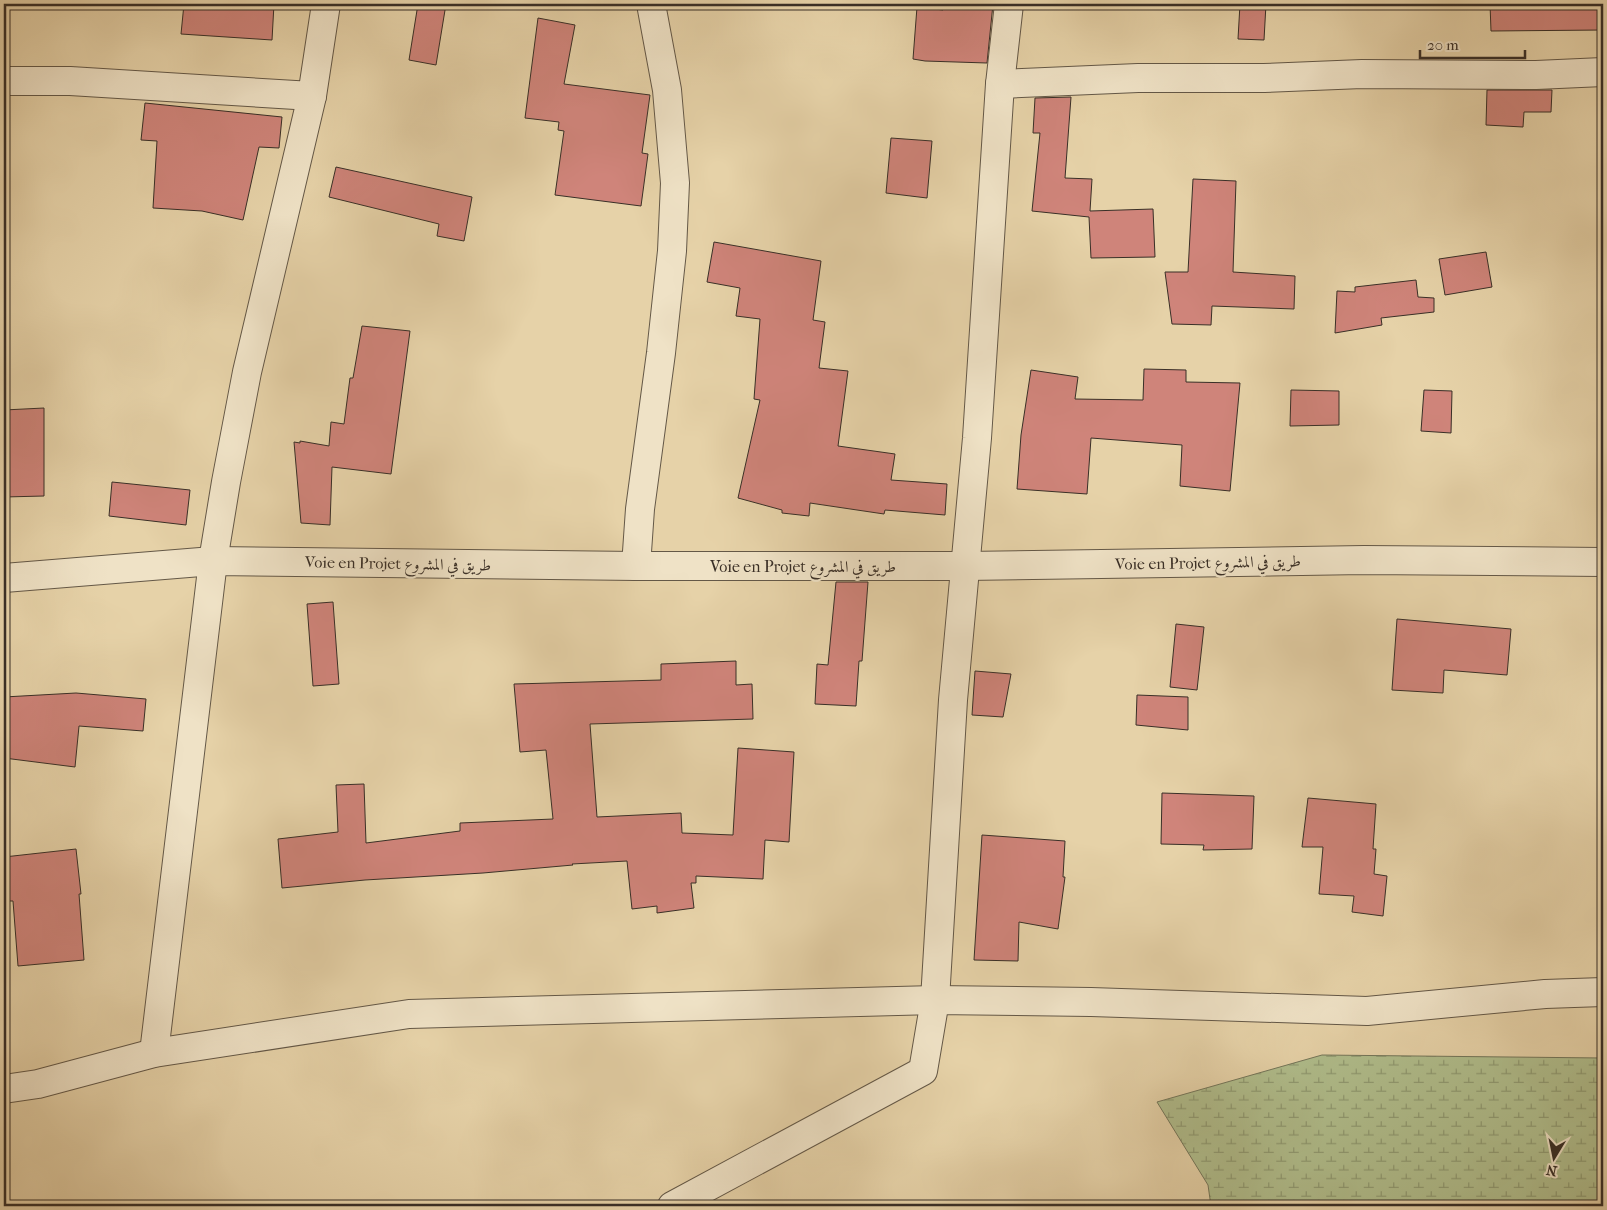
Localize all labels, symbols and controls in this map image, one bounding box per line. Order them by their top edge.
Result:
scale bar [1420,28,1524,60]
text: 20 m [1427,36,1459,54]
street label: Voie en Projet طريق في المشروع [1114,551,1301,578]
street label: Voie en Projet طريق في المشروع [304,552,491,579]
street label: Voie en Projet طريق في المشروع [709,557,896,580]
north arrow [1530,1132,1580,1182]
text: N [1545,1161,1559,1180]

